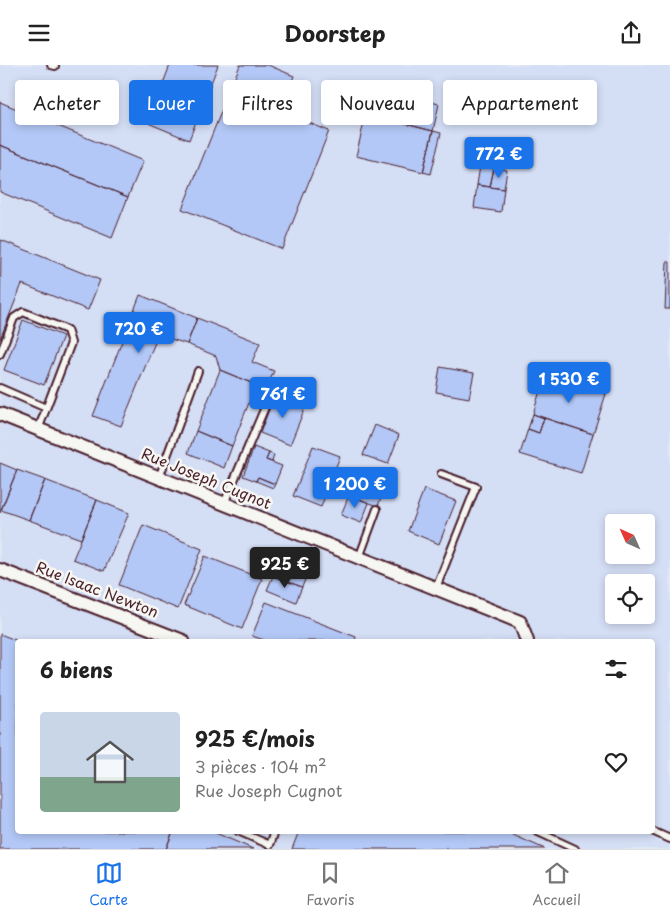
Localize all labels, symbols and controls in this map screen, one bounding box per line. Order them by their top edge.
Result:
text: Doorstep [284,16,386,49]
icon: menu [25,19,53,47]
icon: share [617,19,645,47]
chip: Acheter [15,80,119,125]
chip: Louer [129,80,213,125]
chip: Filtres [223,80,311,125]
chip: Nouveau [321,80,433,125]
chip: Appartement [443,80,597,125]
pin: 772 € [464,137,534,179]
text: 772 € [476,141,523,165]
pin: 720 € [104,311,174,354]
text: 720 € [115,316,163,340]
pin: 1 530 € [523,361,615,404]
text: 1 530 € [539,366,600,390]
pin: 761 € [248,377,318,419]
text: 761 € [260,381,306,405]
street label: Rue Joseph Cugnot [138,441,275,514]
pin: 1 200 € [309,467,401,509]
text: 1 200 € [324,471,386,495]
north arrow [605,514,655,564]
map controls [605,514,655,624]
pin: 925 € [250,547,320,589]
text: 925 € [261,551,309,575]
street label: Rue Isaac Newton [33,555,162,623]
button: locate [605,574,655,624]
text: 6 biens [40,653,113,685]
icon: filters [602,655,630,683]
text: 925 €/mois [195,722,315,754]
icon: home [80,732,140,792]
icon: heart [602,748,630,776]
text: 3 pièces · 104 m² [195,754,326,778]
text: Rue Joseph Cugnot [195,778,342,802]
tab: Carte [89,859,128,910]
tab: Favoris [306,859,354,910]
tab: Accueil [533,859,581,910]

